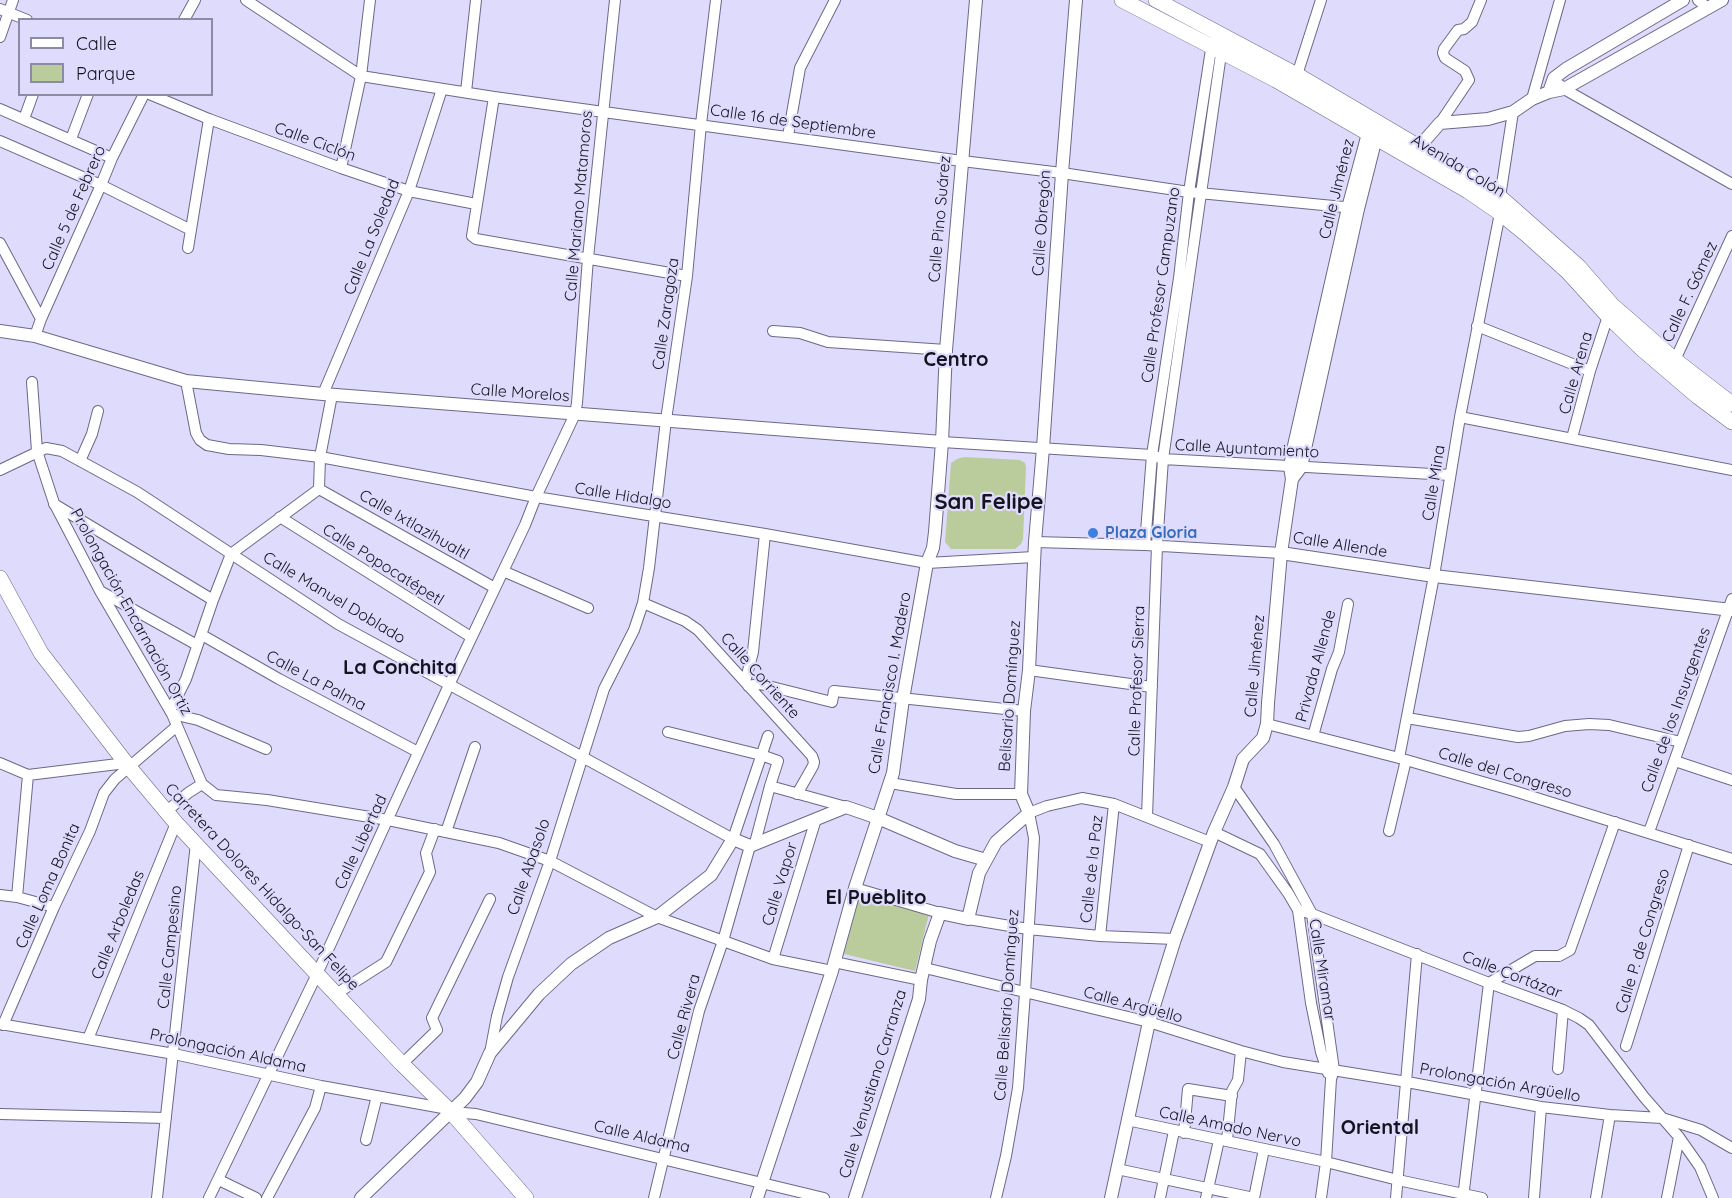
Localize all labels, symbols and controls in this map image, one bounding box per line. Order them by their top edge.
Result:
legend [18,18,213,96]
text: Calle [76,32,117,55]
text: Parque [76,62,135,85]
street label: Calle 16 de Septiembre [709,101,877,143]
street label: Calle Mariano Matamoros [561,110,597,302]
street label: Calle Ciclón [272,118,358,166]
street label: Avenida Colón [1407,130,1509,202]
street label: Calle Jiménez [1315,137,1359,241]
street label: Calle 5 de Febrero [38,143,110,273]
street label: Calle Pino Suárez [925,155,955,283]
street label: Calle Obregón [1029,169,1055,277]
street label: Calle La Soledad [340,176,404,298]
street label: Calle Profesor Campuzano [1138,186,1184,384]
street label: Calle F. Gómez [1658,238,1722,346]
street label: Calle Zaragoza [649,257,683,371]
street label: Calle Arena [1555,330,1597,416]
district label: Centro [923,348,989,372]
street label: Calle Morelos [470,380,570,406]
street label: Calle Ayuntamiento [1174,436,1320,462]
street label: Calle Mina [1419,444,1449,522]
street label: Calle Hidalgo [573,479,673,513]
street label: Calle Ixtlazihualtl [356,486,472,564]
district label: San Felipe [934,489,1044,515]
street label: Prolongación Encarnación Ortiz [66,505,196,719]
street label: Calle Popocatépetl [319,520,447,610]
place label: Plaza Gloria [1105,523,1197,543]
marker: Plaza Gloria [1086,526,1100,540]
street label: Calle Allende [1291,528,1389,562]
street label: Calle Manuel Doblado [259,548,409,648]
street label: Calle Francisco I. Madero [865,590,915,776]
street label: Calle Profesor Sierra [1125,605,1149,757]
street label: Privada Allende [1292,608,1340,724]
street label: Calle Jiménez [1241,614,1269,718]
street label: Belisario Domínguez [995,620,1025,772]
street label: Calle de los Insurgentes [1637,625,1715,795]
street label: Calle Corriente [716,629,804,723]
street label: Calle La Palma [263,647,369,715]
district label: La Conchita [343,656,457,680]
street label: Calle del Congreso [1436,744,1574,802]
street label: Carretera Dolores Hidalgo-San Felipe [161,779,363,995]
street label: Calle Libertad [331,792,391,892]
street label: Calle de la Paz [1077,814,1107,924]
street label: Calle Abasolo [504,816,554,918]
street label: Calle Loma Bonita [12,820,84,952]
street label: Calle Vapor [758,840,802,928]
street label: Calle P. de Congreso [1612,866,1674,1016]
street label: Calle Arboledas [87,868,149,982]
street label: Calle Campesino [154,884,186,1010]
district label: El Pueblito [825,886,927,910]
street label: Calle Belisario Domínguez [991,908,1023,1102]
street label: Calle Miramar [1304,917,1340,1023]
street label: Calle Cortázar [1459,947,1565,1003]
street label: Calle Rivera [663,972,705,1062]
street label: Calle Argüello [1081,983,1185,1027]
street label: Calle Venustiano Carranza [835,987,911,1181]
street label: Prolongación Aldama [148,1025,308,1077]
street label: Prolongación Argüello [1418,1059,1582,1107]
street label: Calle Amado Nervo [1157,1103,1303,1151]
district label: Oriental [1341,1116,1419,1140]
street label: Calle Aldama [592,1117,692,1157]

